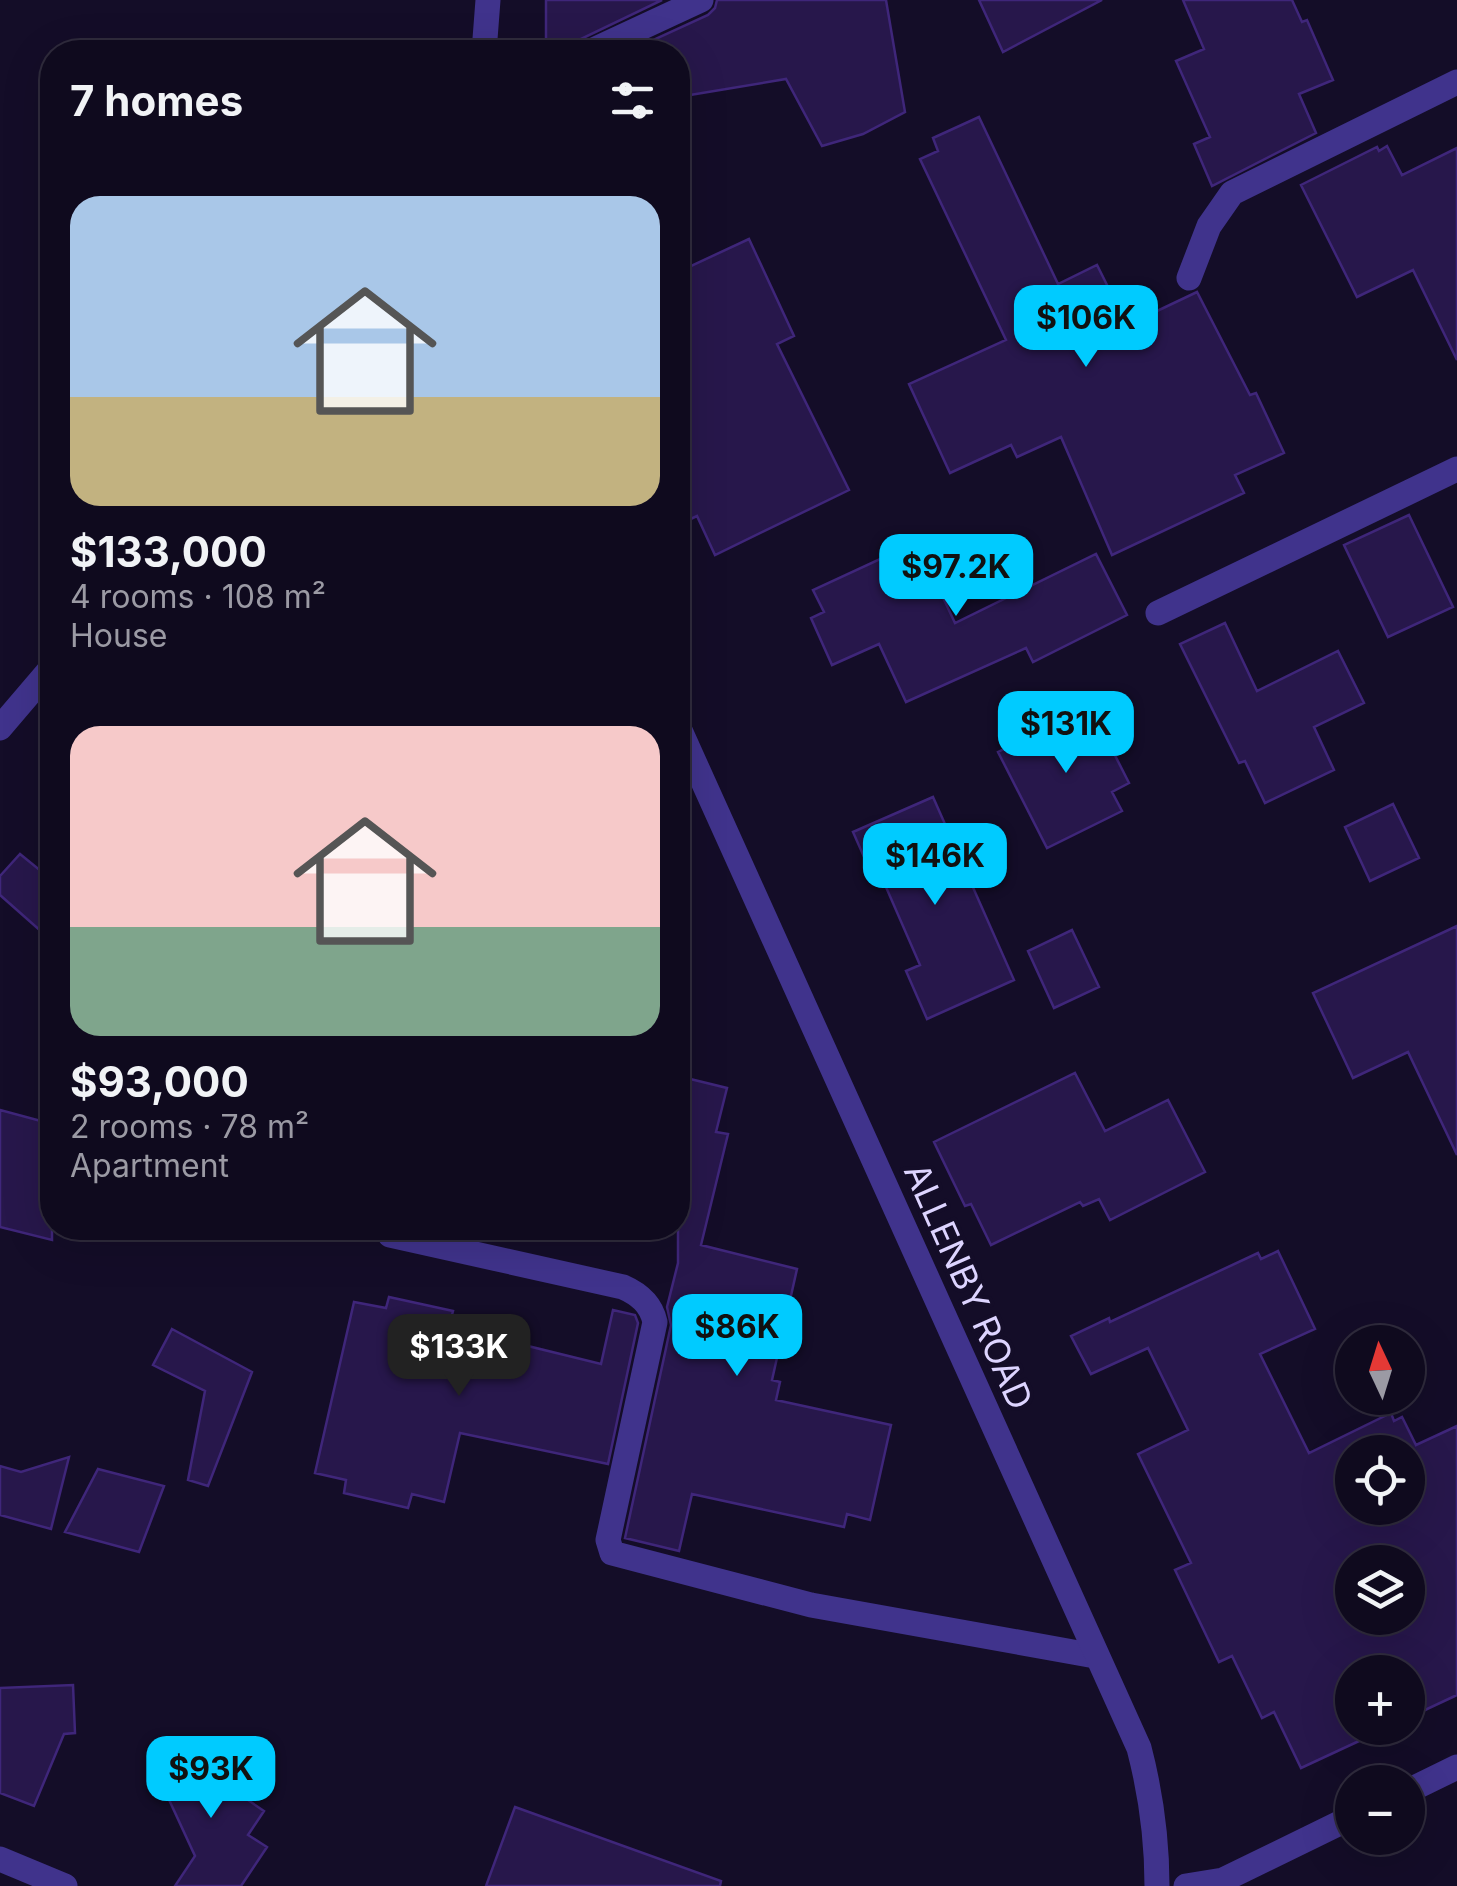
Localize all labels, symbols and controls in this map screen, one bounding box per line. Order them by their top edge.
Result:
icon: filters [605,73,660,128]
text: 7 homes [70,75,243,126]
icon: home [275,261,455,441]
pin: $106K [1016,285,1156,370]
text: $106K [1036,298,1136,337]
text: $133,000 [70,526,267,577]
pin: $97.2K [875,534,1037,619]
text: $97.2K [901,547,1011,586]
text: 4 rooms · 108 m² [70,577,326,616]
text: House [70,616,167,655]
pin: $131K [996,691,1136,776]
text: $131K [1020,704,1112,743]
icon: home [275,791,455,971]
pin: $146K [865,823,1005,908]
text: $146K [885,836,985,875]
text: $93,000 [70,1056,249,1107]
text: 2 rooms · 78 m² [70,1107,309,1146]
text: Apartment [70,1146,229,1185]
street label: ALLENBY ROAD [896,1156,1042,1416]
pin: $86K [678,1294,796,1379]
text: $86K [694,1307,780,1346]
pin: $133K [389,1314,529,1399]
north arrow [1335,1325,1425,1415]
map controls [1335,1325,1425,1855]
text: $133K [409,1327,509,1366]
button: locate [1335,1435,1425,1525]
button: layers [1335,1545,1425,1635]
button: + [1335,1655,1425,1745]
pin: $93K [152,1736,270,1821]
text: $93K [168,1749,254,1788]
button: − [1335,1765,1425,1855]

